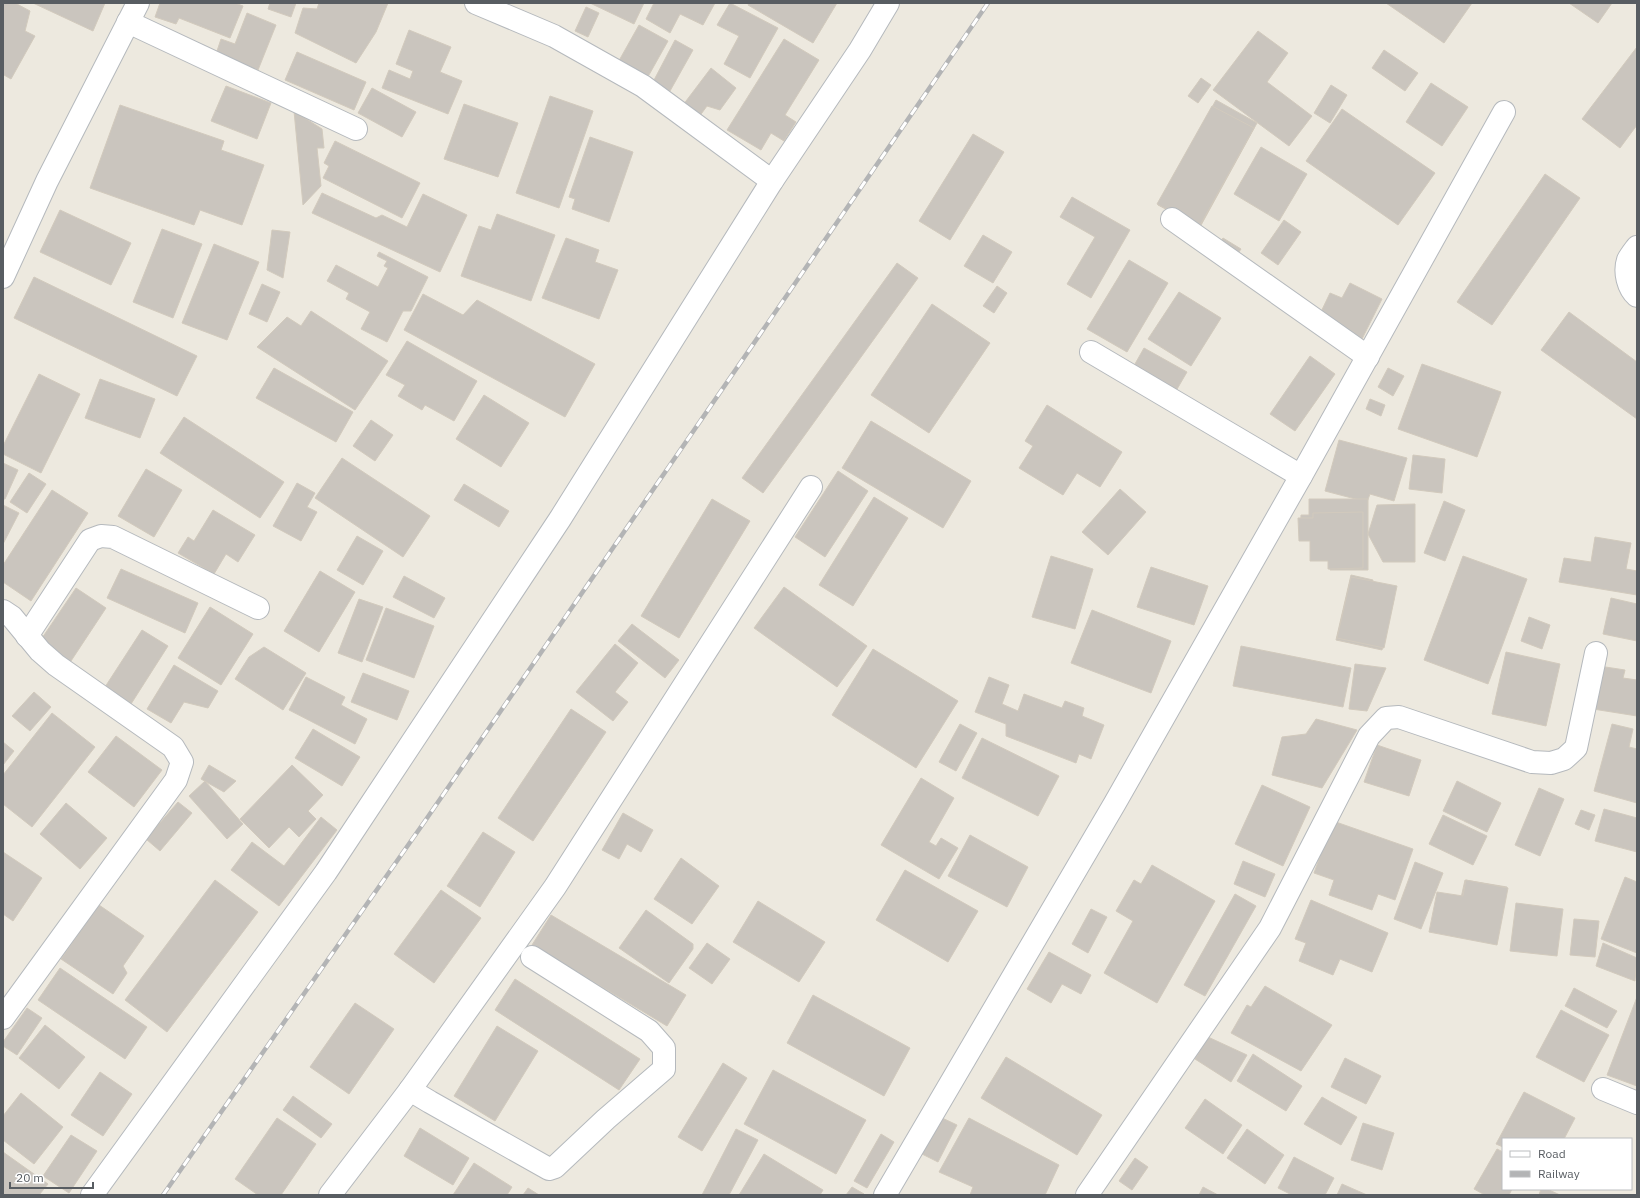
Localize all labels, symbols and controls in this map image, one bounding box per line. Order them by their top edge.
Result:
legend [1502,1138,1632,1190]
text: Road [1538,1146,1566,1161]
scale bar [10,1164,93,1190]
text: Railway [1538,1166,1580,1181]
text: 20 m [16,1170,44,1185]

